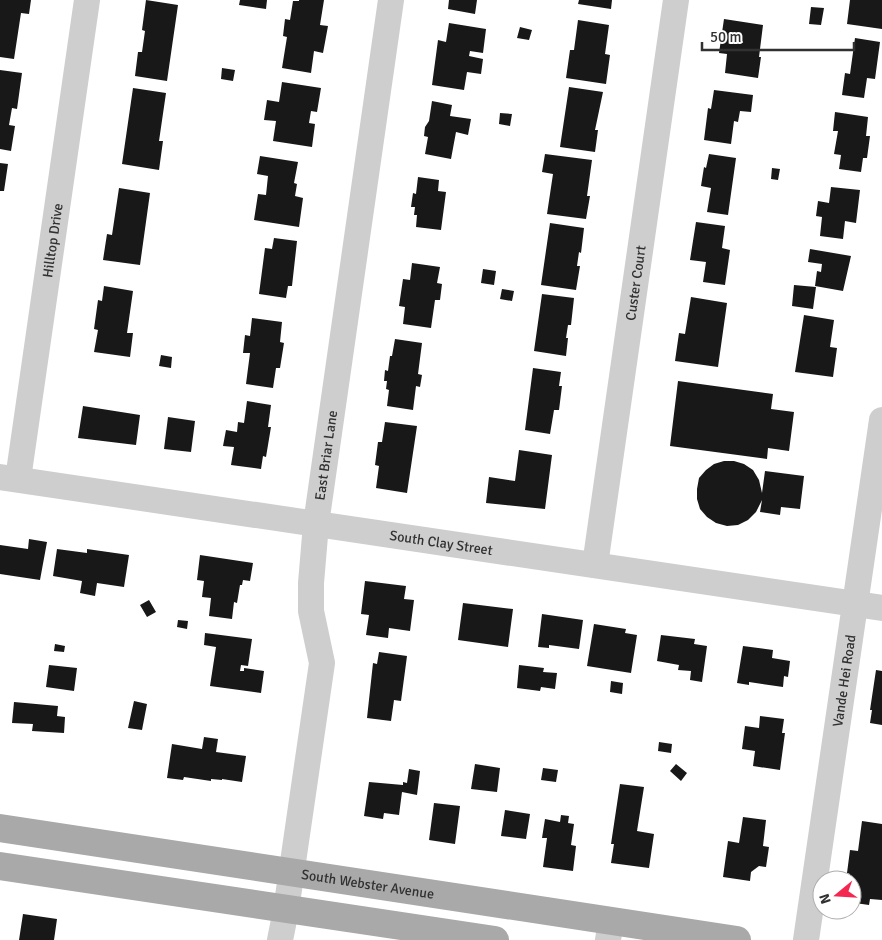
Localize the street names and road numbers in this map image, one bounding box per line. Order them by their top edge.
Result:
street label: Hilltop Drive [39,202,67,279]
street label: Custer Court [622,244,650,322]
street label: East Briar Lane [311,409,341,501]
street label: South Clay Street [388,527,494,559]
street label: Vande Hei Road [829,634,860,728]
street label: South Webster Avenue [300,866,435,903]

